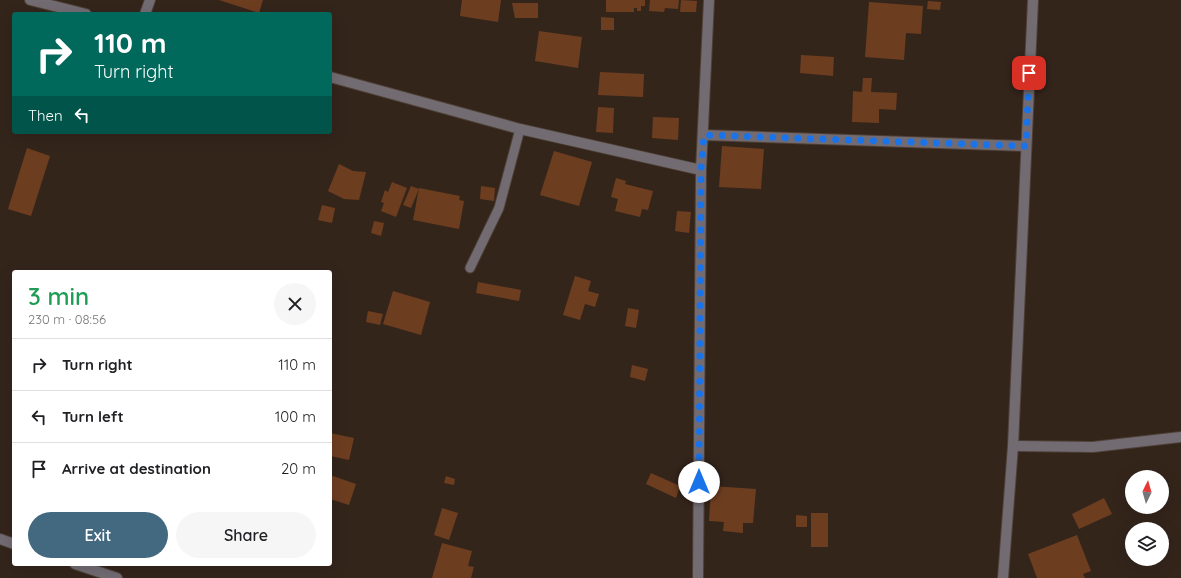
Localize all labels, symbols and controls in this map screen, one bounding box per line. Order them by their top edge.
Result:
text: 110 m [94,25,167,60]
icon: right [28,28,80,80]
pin [1012,56,1046,90]
text: Turn right [94,60,174,83]
icon: arrive [1018,62,1040,84]
icon: left [71,104,93,126]
text: Then [28,106,63,125]
text: 3 min [28,281,89,311]
button: close [274,283,316,325]
text: 230 m · 08:56 [28,311,106,327]
icon: right [28,354,50,376]
text: Turn right [62,355,133,374]
text: 110 m [278,355,316,374]
icon: left [28,406,50,428]
text: Turn left [62,407,124,426]
text: 100 m [275,407,316,426]
icon: arrive [28,458,50,480]
text: Arrive at destination [62,459,211,478]
text: 20 m [281,459,316,478]
position arrow [678,461,720,503]
north arrow [1125,470,1169,514]
map controls [1125,470,1169,566]
button: Exit [28,512,168,558]
button: Share [176,512,316,558]
button: layers [1125,522,1169,566]

